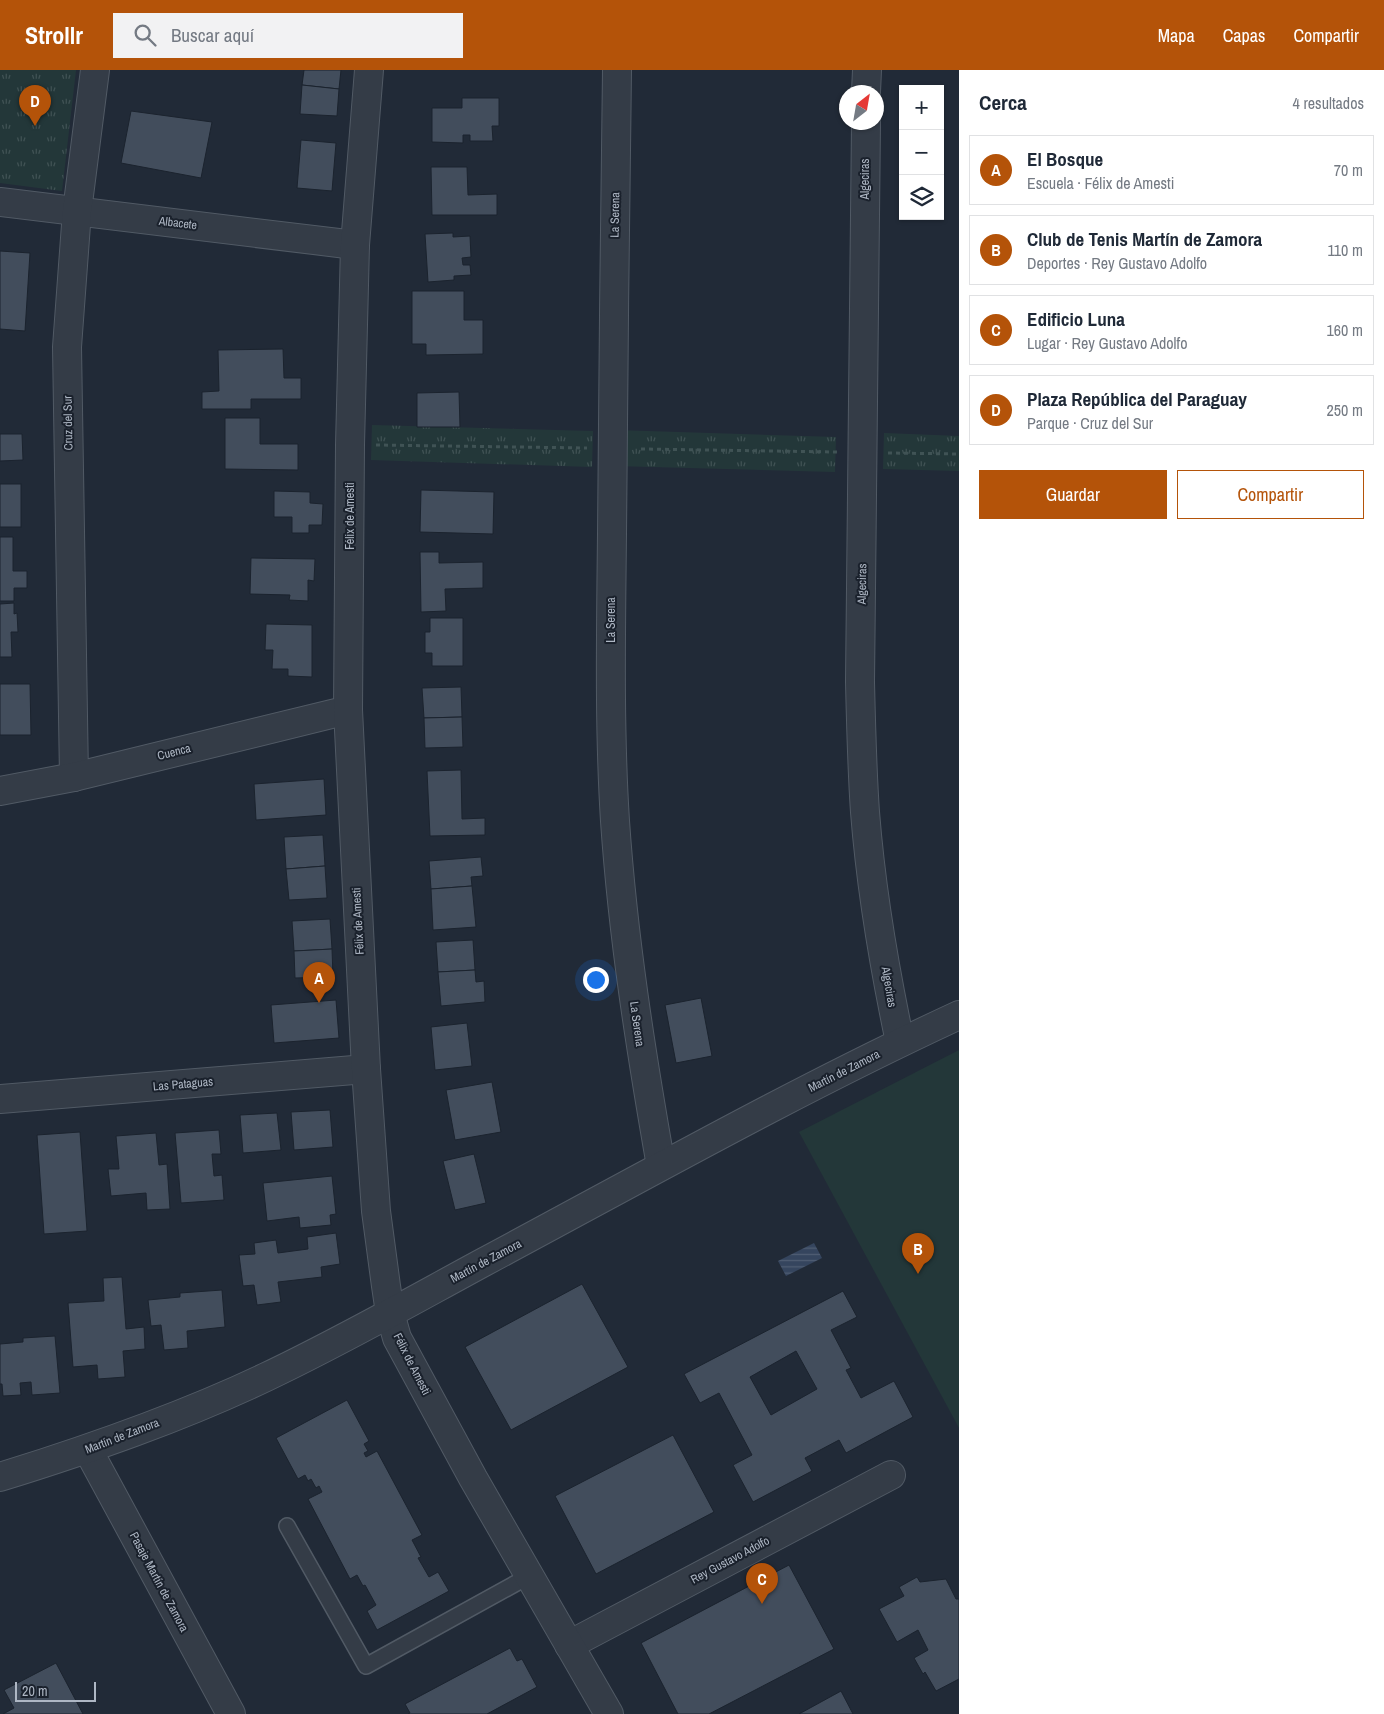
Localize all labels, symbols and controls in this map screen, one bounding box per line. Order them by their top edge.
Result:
search box [113,13,463,58]
text: Strollr [25,19,83,51]
icon: search [131,21,159,49]
text: Buscar aquí [171,22,254,48]
text: Mapa [1158,23,1195,48]
text: Capas [1223,23,1265,48]
text: Compartir [1293,23,1359,48]
pin: D [19,85,51,126]
north arrow [839,85,884,130]
map controls [899,85,944,220]
button: + [899,85,944,130]
text: Cerca [979,88,1027,117]
text: 4 resultados [1293,92,1364,114]
button: − [899,130,944,175]
text: El Bosque [1027,146,1103,172]
street label: Algeciras [857,158,873,201]
text: A [991,159,1001,181]
text: 70 m [1334,159,1363,181]
text: Escuela · Félix de Amesti [1027,172,1174,194]
button: layers [899,175,944,220]
street label: La Serena [607,192,623,238]
street label: Albacete [157,213,198,233]
text: Club de Tenis Martín de Zamora [1027,226,1262,252]
text: B [991,239,1001,261]
text: 110 m [1327,239,1363,261]
text: Deportes · Rey Gustavo Adolfo [1027,252,1207,274]
text: Edificio Luna [1027,306,1125,332]
text: C [991,319,1001,341]
text: 160 m [1327,319,1363,341]
text: Lugar · Rey Gustavo Adolfo [1027,332,1187,354]
text: Plaza República del Paraguay [1027,386,1247,412]
street label: Cruz del Sur [60,395,76,450]
text: D [991,399,1001,421]
text: 250 m [1327,399,1363,421]
text: Parque · Cruz del Sur [1027,412,1153,434]
button: Guardar [979,470,1167,519]
button: Compartir [1177,470,1364,519]
street label: Félix de Amesti [342,482,358,550]
street label: Algeciras [854,563,870,606]
street label: La Serena [603,597,619,643]
street label: Cuenca [156,740,193,764]
street label: Félix de Amesti [348,887,368,955]
pin: A [303,962,335,1003]
street label: Algeciras [877,964,900,1009]
your location [583,967,609,993]
street label: La Serena [626,1000,648,1048]
street label: Martín de Zamora [806,1046,883,1096]
street label: Las Pataguas [152,1073,214,1095]
pin: B [902,1233,934,1274]
street label: Martín de Zamora [448,1235,525,1286]
street label: Félix de Amesti [390,1330,434,1398]
street label: Martín de Zamora [83,1414,162,1457]
street label: Pasaje Martín de Zamora [126,1529,192,1635]
street label: Rey Gustavo Adolfo [688,1533,772,1587]
pin: C [746,1563,778,1604]
scale bar [15,1679,96,1702]
text: 20 m [22,1682,48,1700]

